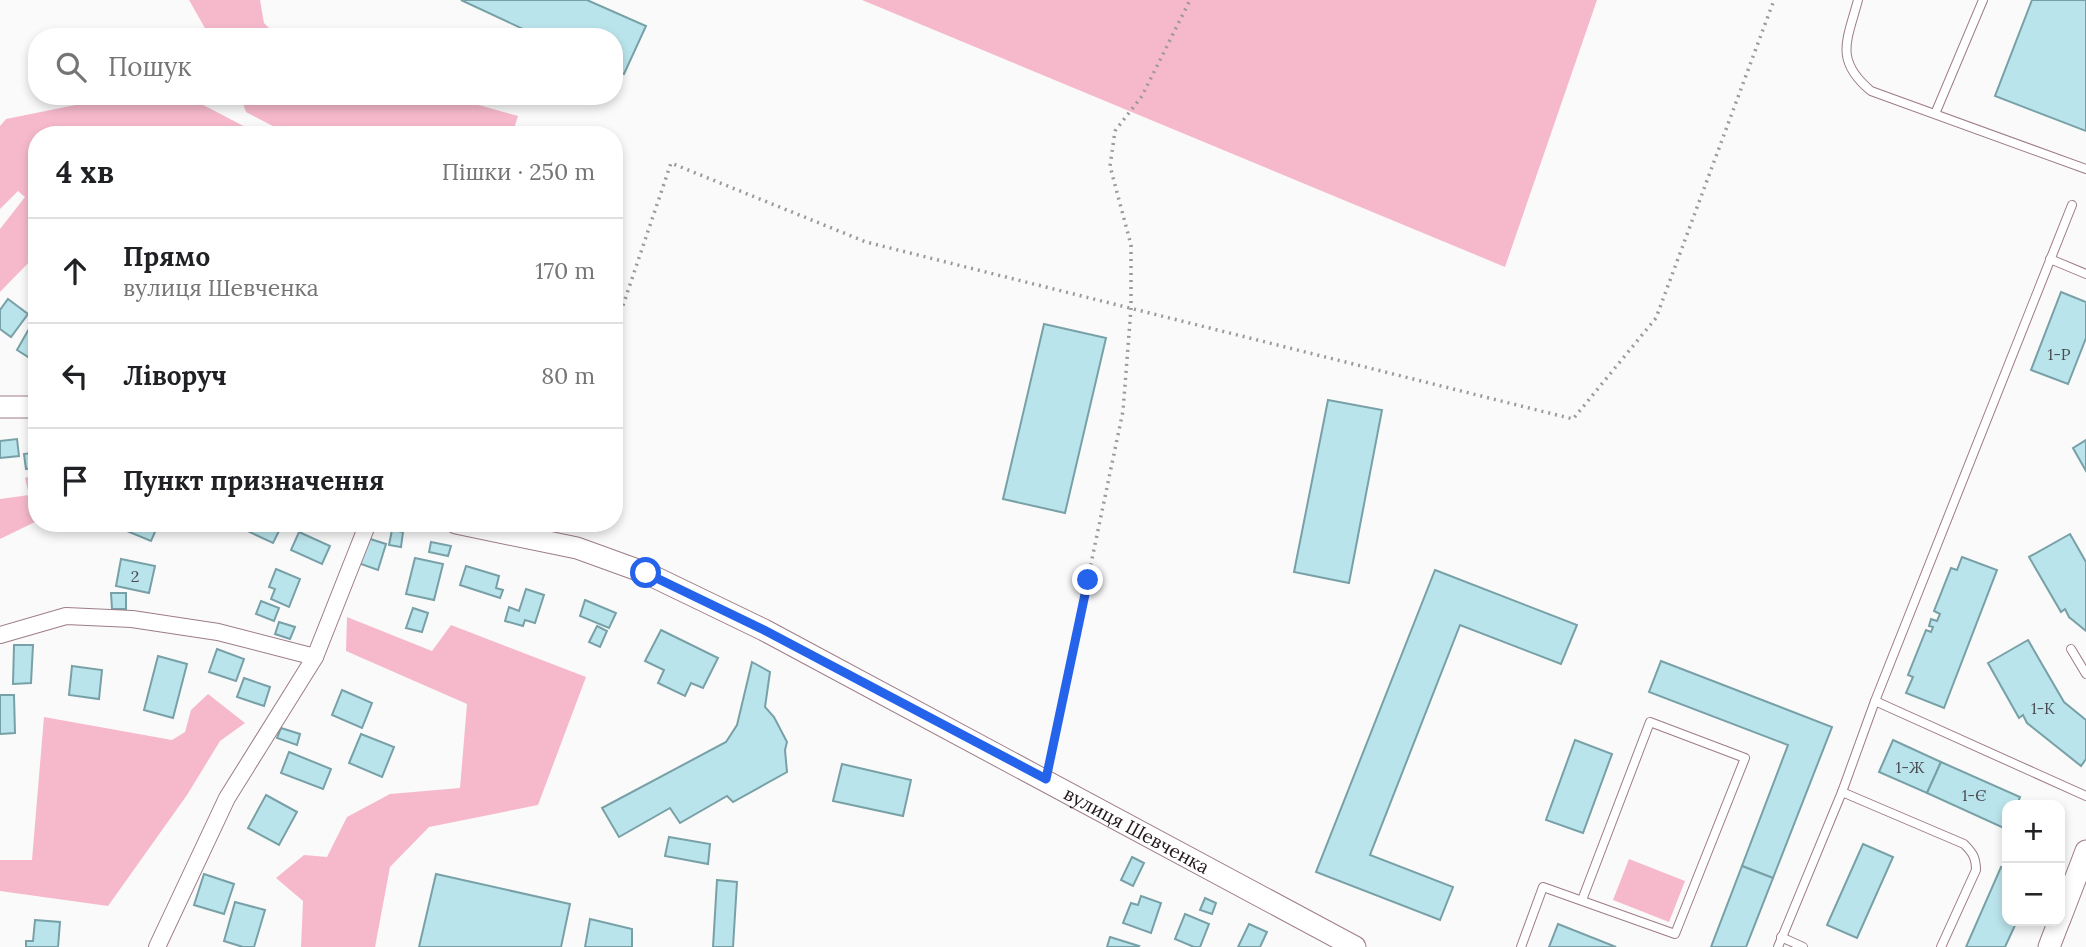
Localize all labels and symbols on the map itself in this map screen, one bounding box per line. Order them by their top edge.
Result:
house number: 1-Р [2048,344,2071,364]
route start [630,557,661,588]
route end [1072,564,1103,595]
house number: 2 [131,566,139,586]
house number: 1-К [2031,698,2055,718]
house number: 1-Ж [1896,757,1925,777]
street label: вулиця Шевченка [1060,781,1214,879]
house number: 1-Є [1962,785,1986,805]

